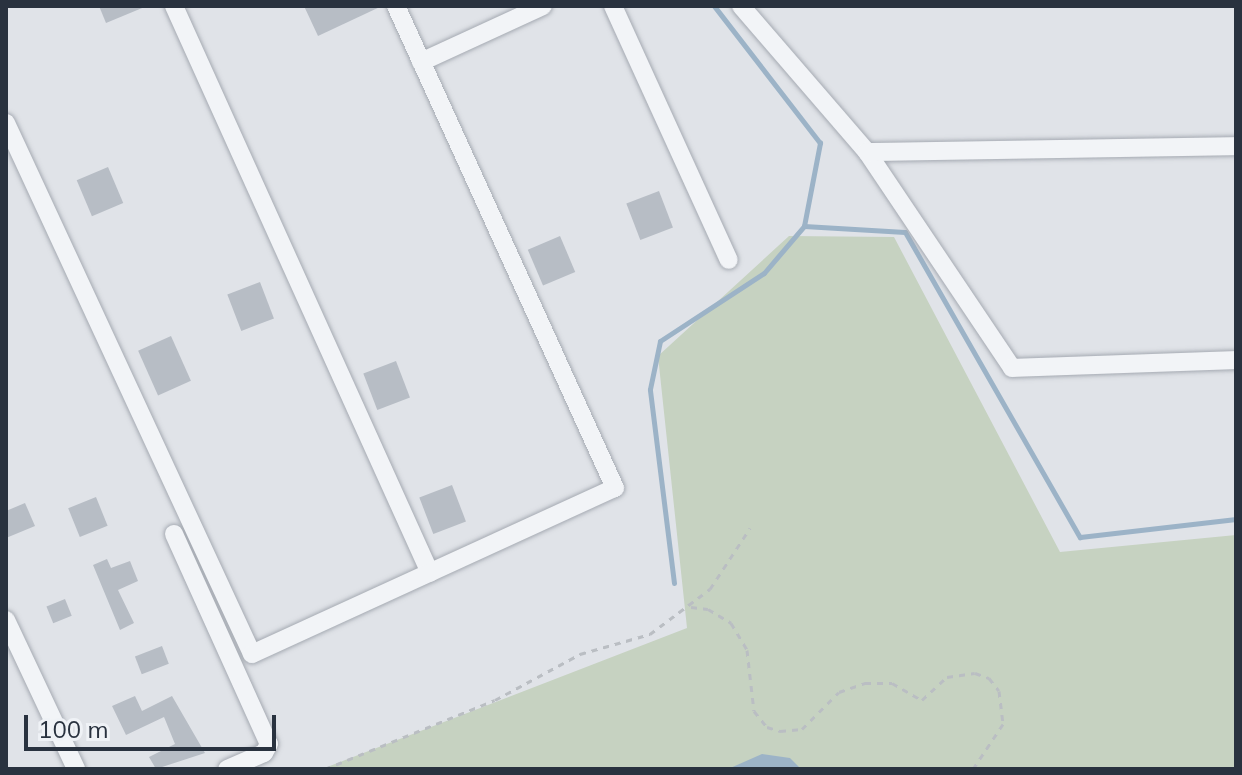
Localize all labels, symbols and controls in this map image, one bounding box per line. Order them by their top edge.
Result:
scale bar [28,699,280,749]
text: 100 m [38,714,109,744]

